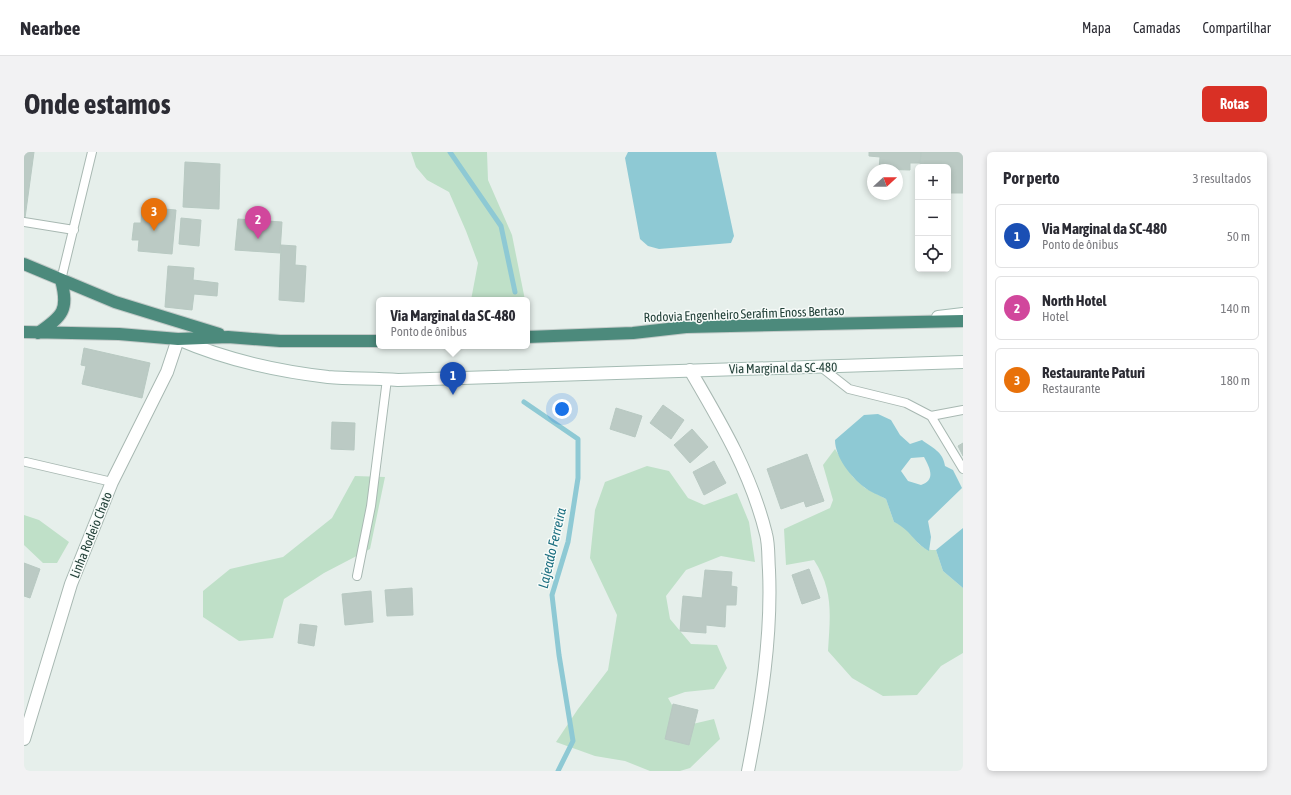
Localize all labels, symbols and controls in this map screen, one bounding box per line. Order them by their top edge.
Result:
text: Nearbee [20,17,80,39]
text: Mapa [1082,20,1111,36]
text: Camadas [1133,20,1181,36]
text: Compartilhar [1203,20,1271,36]
button: Rotas [1202,86,1267,122]
text: Onde estamos [24,88,171,120]
north arrow [867,164,903,200]
map controls [915,164,951,272]
button: + [915,164,951,200]
text: Por perto [1003,168,1060,188]
text: 3 resultados [1192,171,1251,186]
pin: 3 [141,198,167,231]
button: − [915,200,951,236]
pin: 2 [245,206,271,239]
text: Via Marginal da SC-480 [1042,220,1167,237]
text: 1 [1014,229,1020,244]
text: 50 m [1227,229,1250,244]
button: locate [915,236,951,272]
text: Ponto de ônibus [1042,237,1118,252]
text: North Hotel [1042,292,1107,309]
popup [376,297,530,349]
text: 2 [1014,301,1020,316]
text: 140 m [1221,301,1250,316]
street label: Rodovia Engenheiro Serafim Enoss Bertaso [643,303,845,325]
text: Via Marginal da SC-480 [390,307,516,324]
text: Hotel [1042,309,1069,324]
text: Ponto de ônibus [390,324,467,339]
street label: Via Marginal da SC-480 [729,360,837,376]
pin: 1 [440,362,466,395]
text: Restaurante Paturi [1042,364,1145,381]
text: 3 [1014,373,1020,388]
text: 180 m [1221,373,1250,388]
text: Restaurante [1042,381,1101,396]
your location [552,399,572,419]
street label: Linha Rodeio Chato [67,490,115,580]
water label: Lajeado Ferreira [535,506,569,590]

